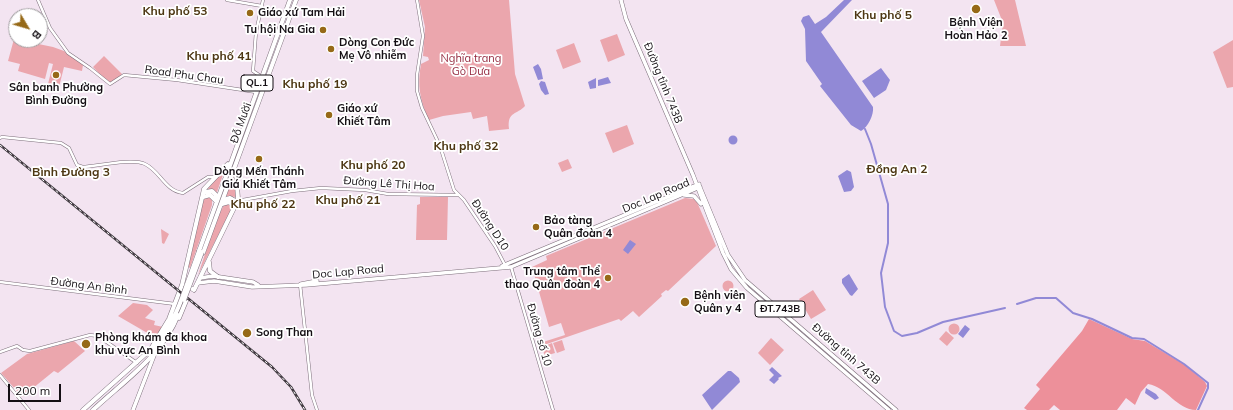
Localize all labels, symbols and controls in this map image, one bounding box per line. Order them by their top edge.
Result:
marker: Bệnh Viện Hoàn Hảo 2 [970,3,982,15]
district label: Khu phố 53 [142,4,208,18]
place label: Giáo xứ Tam Hải [258,6,345,20]
north arrow [8,8,48,48]
marker: Giáo xứ Tam Hải [245,8,255,18]
district label: Khu phố 5 [854,8,912,22]
place label: Bệnh Viện Hoàn Hảo 2 [945,16,1007,42]
place label: Tu hội Na Gia [244,23,315,37]
marker: Tu hội Na Gia [318,25,328,35]
text: B [29,27,45,42]
place label: Dòng Con Đức Mẹ Vô nhiễm [339,36,414,62]
street label: Đường tỉnh 743B [641,41,685,125]
marker: Dòng Con Đức Mẹ Vô nhiễm [326,44,336,54]
district label: Khu phố 41 [186,49,252,63]
park label: Nghĩa trang Gò Dưa [441,52,501,78]
street label: Road Phu Chau [144,63,224,87]
marker: Sân banh Phường Bình Đường [51,70,61,80]
road number: QL.1 [241,75,273,91]
district label: Khu phố 19 [282,77,348,91]
place label: Sân banh Phường Bình Đường [9,81,103,107]
street label: Đỗ Mười [228,101,254,145]
place label: Giáo xứ Khiết Tâm [337,102,391,128]
marker: Giáo xứ Khiết Tâm [324,110,334,120]
district label: Khu phố 32 [433,139,499,153]
marker: Dòng Mến Thánh Giá Khiết Tâm [254,154,264,164]
district label: Khu phố 20 [340,158,406,172]
district label: Đồng An 2 [867,162,927,176]
district label: Bình Đường 3 [32,165,110,179]
place label: Dòng Mến Thánh Giá Khiết Tâm [214,165,304,191]
street label: Đường Lê Thị Hoa [343,174,435,194]
street label: Doc Lap Road [620,176,692,216]
district label: Khu phố 21 [315,193,381,207]
district label: Khu phố 22 [230,197,296,211]
street label: Đường D10 [469,197,511,253]
place label: Bảo tàng Quân đoàn 4 [544,214,612,240]
marker: Bảo tàng Quân đoàn 4 [531,222,541,232]
street label: Doc Lap Road [312,262,384,282]
place label: Trung tâm Thể thao Quân đoàn 4 [505,265,600,291]
marker: Trung tâm Thể thao Quân đoàn 4 [603,273,613,283]
street label: Đường An Bình [50,275,128,297]
place label: Bệnh viên Quân y 4 [694,289,745,315]
marker: Bệnh viên Quân y 4 [679,296,691,308]
road number: ĐT.743B [755,301,805,317]
street label: Đường số 10 [524,302,554,368]
street label: Đường tỉnh 743B [809,321,883,387]
place label: Song Than [256,326,313,340]
marker: Song Than [241,327,253,339]
place label: Phòng khám đa khoa khu vực An Bình [95,331,207,357]
marker: Phòng khám đa khoa khu vực An Bình [80,338,92,350]
scale bar [10,376,63,402]
text: 200 m [15,383,50,398]

